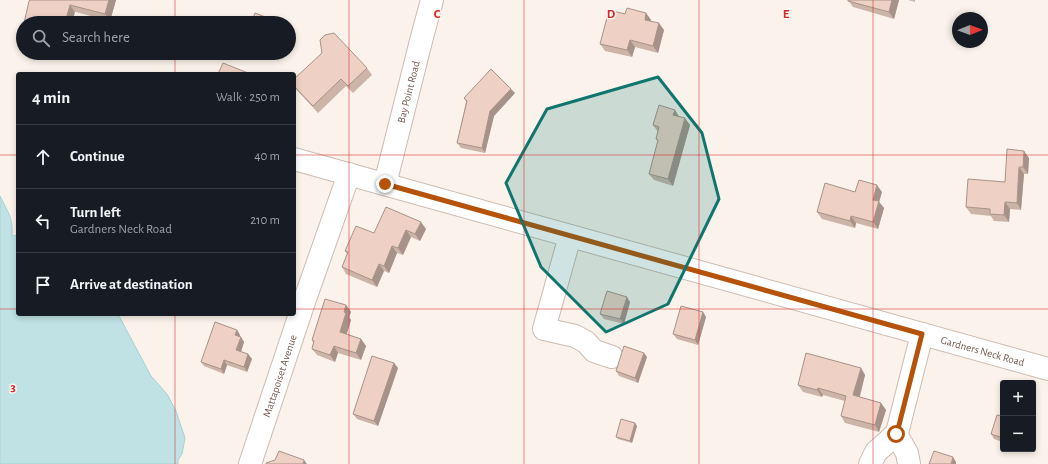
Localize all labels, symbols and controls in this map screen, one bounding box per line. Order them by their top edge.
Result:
text: C [434,8,441,21]
text: D [607,8,616,21]
text: E [783,8,790,21]
north arrow [952,12,988,48]
search box [16,16,296,60]
icon: search [30,27,52,49]
text: Search here [62,30,130,45]
street label: Bay Point Road [396,59,422,124]
text: 4 min [32,89,70,106]
text: Walk · 250 m [216,91,280,104]
icon: ahead [32,146,54,168]
text: Continue [70,149,125,164]
text: 40 m [254,150,280,163]
route end [376,175,394,193]
text: Turn left [70,205,121,220]
icon: left [32,210,54,232]
text: 210 m [250,214,280,227]
text: Gardners Neck Road [70,223,172,236]
icon: arrive [32,274,54,296]
text: Arrive at destination [70,277,193,292]
street label: Mattapoiset Avenue [261,333,299,419]
street label: Gardners Neck Road [940,334,1026,368]
map controls [1000,380,1036,452]
button: + [1000,380,1036,416]
text: 3 [10,381,16,394]
button: − [1000,416,1036,452]
route start [887,425,905,443]

